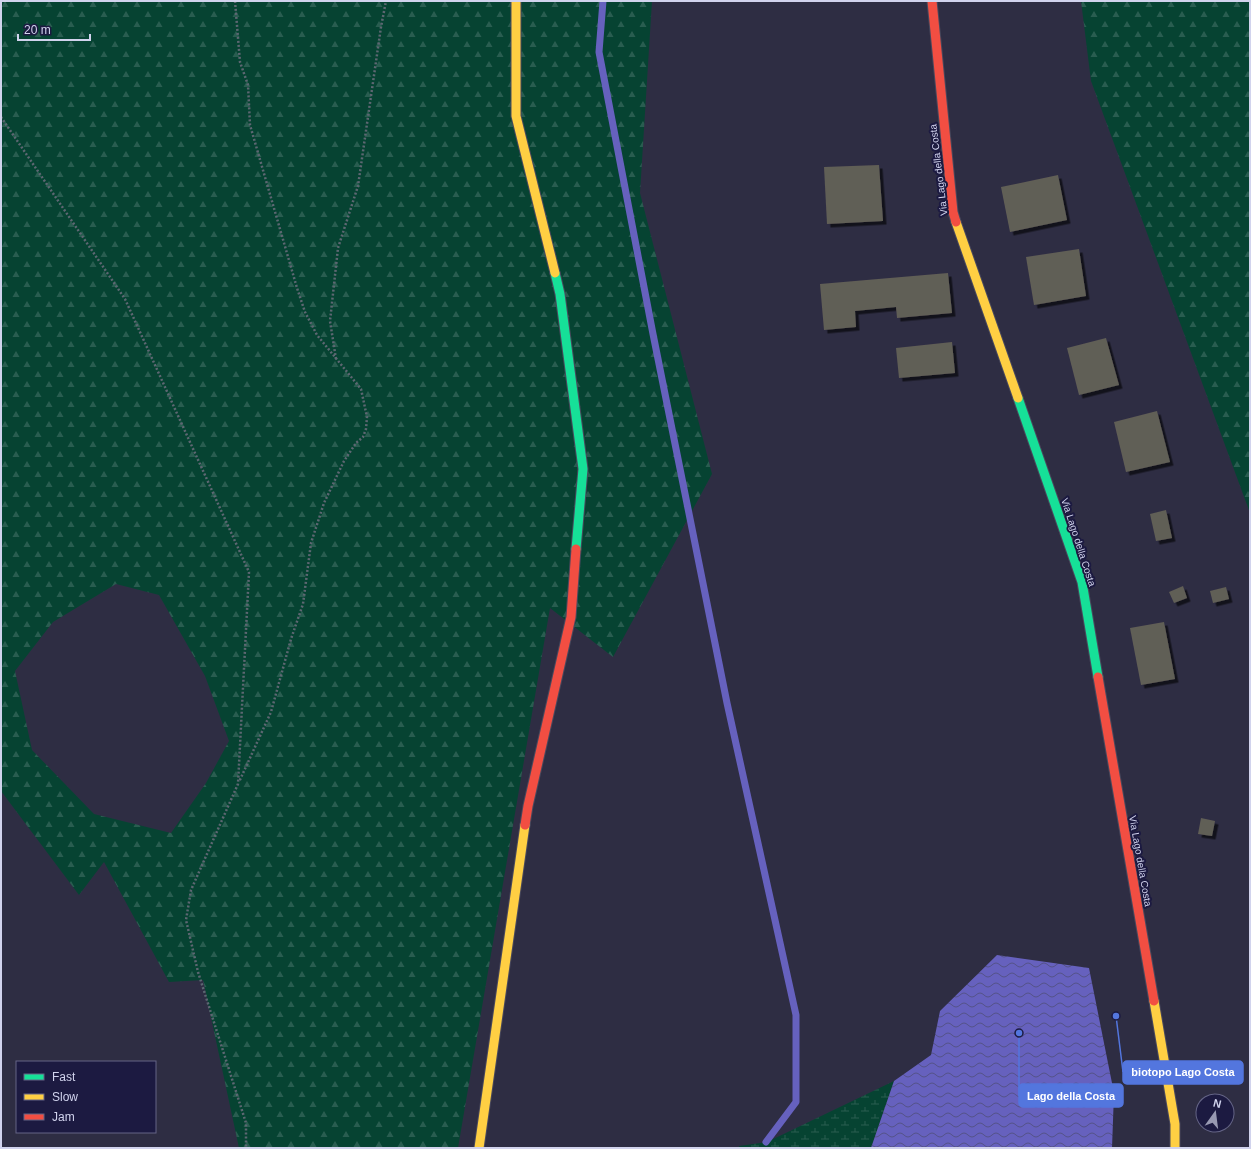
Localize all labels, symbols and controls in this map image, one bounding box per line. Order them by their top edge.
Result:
scale bar [18,16,90,42]
text: 20 m [24,23,51,37]
street label: Via Lago della Costa [927,123,950,216]
street label: Via Lago della Costa [1059,497,1098,588]
street label: Via Lago della Costa [1127,815,1154,908]
legend [16,1061,156,1133]
callout: biotopo Lago Costa [1123,1061,1243,1084]
text: biotopo Lago Costa [1131,1066,1236,1078]
text: Fast [52,1070,76,1084]
callout: Lago della Costa [1019,1084,1123,1107]
text: Slow [52,1090,78,1104]
text: Lago della Costa [1027,1090,1116,1102]
north arrow [1195,1093,1235,1133]
text: N [1212,1097,1223,1110]
text: Jam [52,1110,75,1124]

